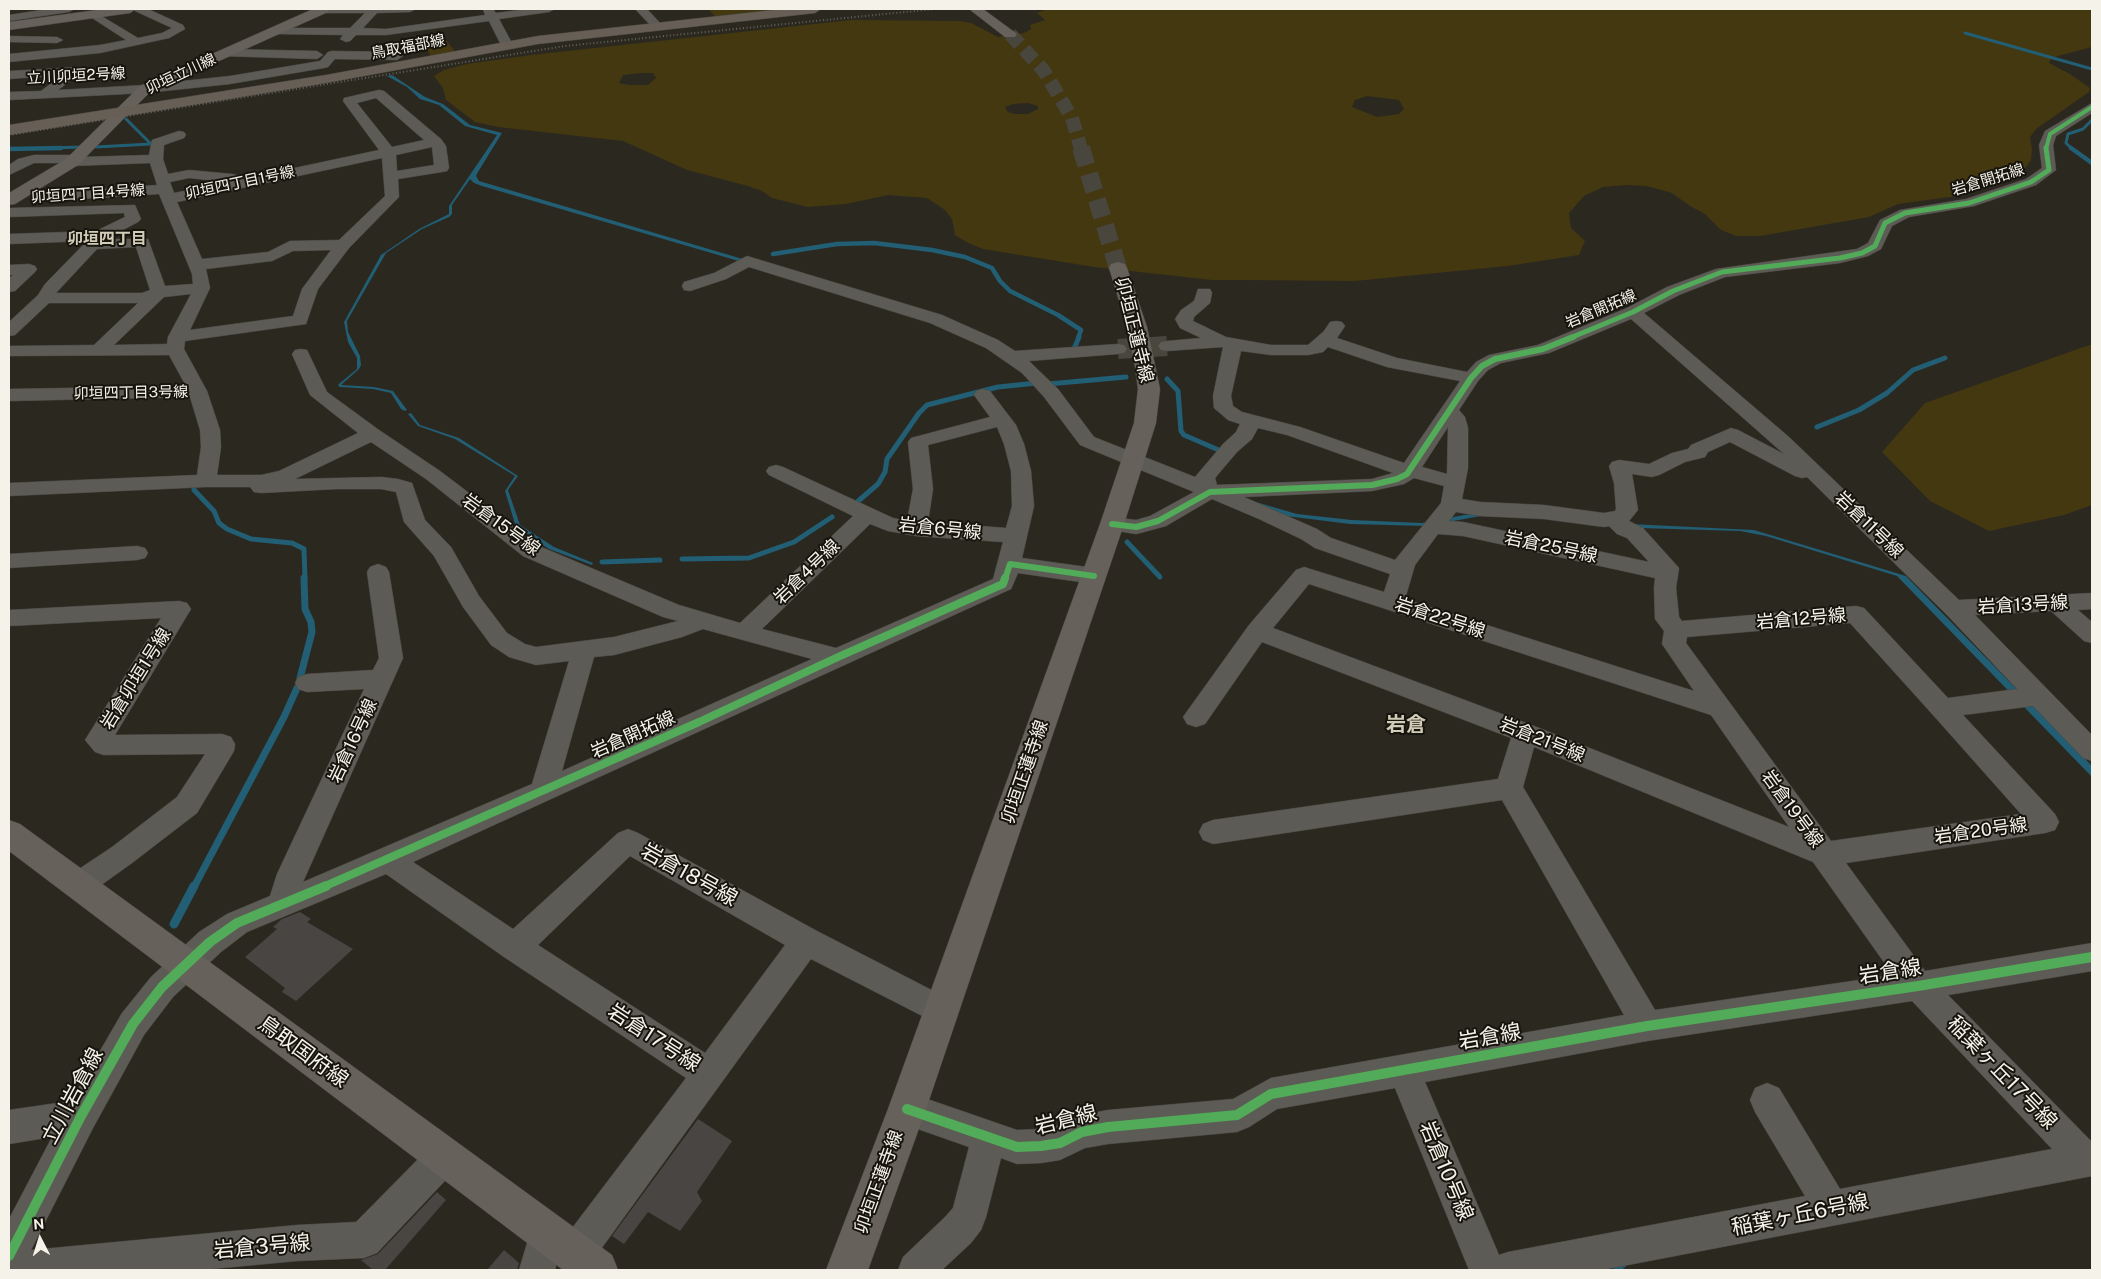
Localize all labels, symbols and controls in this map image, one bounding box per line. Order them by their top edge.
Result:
street label: 鳥取福部線 [369,31,447,63]
street label: 卯垣立川線 [143,50,219,98]
street label: 立川卯垣2号線 [26,64,126,88]
street label: 岩倉開拓線 [1950,160,2026,200]
street label: 卯垣四丁目1号線 [184,163,296,203]
street label: 卯垣四丁目4号線 [30,181,146,207]
district label: 卯垣四丁目 [67,229,147,249]
street label: 卯垣正蓮寺線 [1110,275,1158,385]
street label: 岩倉開拓線 [1563,286,1639,332]
street label: 卯垣四丁目3号線 [74,383,188,403]
street label: 岩倉11号線 [1830,487,1908,563]
street label: 岩倉15号線 [458,490,544,560]
street label: 岩倉6号線 [897,514,983,544]
street label: 岩倉25号線 [1503,527,1599,567]
street label: 岩倉4号線 [770,535,844,609]
street label: 岩倉13号線 [1977,592,2069,618]
street label: 岩倉22号線 [1392,593,1488,643]
street label: 岩倉12号線 [1755,604,1847,634]
street label: 岩倉卯垣1号線 [96,624,176,734]
street label: 岩倉16号線 [324,695,382,787]
street label: 岩倉開拓線 [587,707,679,763]
district label: 岩倉 [1386,713,1426,737]
street label: 岩倉21号線 [1496,713,1588,767]
street label: 卯垣正蓮寺線 [997,717,1053,827]
street label: 岩倉19号線 [1757,766,1827,852]
street label: 岩倉20号線 [1933,814,2029,848]
street label: 岩倉18号線 [636,838,742,912]
street label: 岩倉線 [1857,955,1923,989]
street label: 岩倉17号線 [603,999,705,1077]
street label: 鳥取国府線 [253,1011,353,1093]
street label: 稲葉ヶ丘17号線 [1942,1011,2062,1135]
street label: 岩倉線 [1457,1019,1523,1055]
street label: 立川岩倉線 [37,1044,109,1148]
street label: 岩倉線 [1032,1100,1100,1140]
street label: 岩倉10号線 [1414,1118,1478,1224]
street label: 卯垣正蓮寺線 [850,1128,908,1236]
street label: 稲葉ヶ丘6号線 [1729,1189,1871,1241]
north arrow [15,1214,65,1264]
text: N [33,1216,45,1233]
street label: 岩倉3号線 [212,1230,312,1264]

